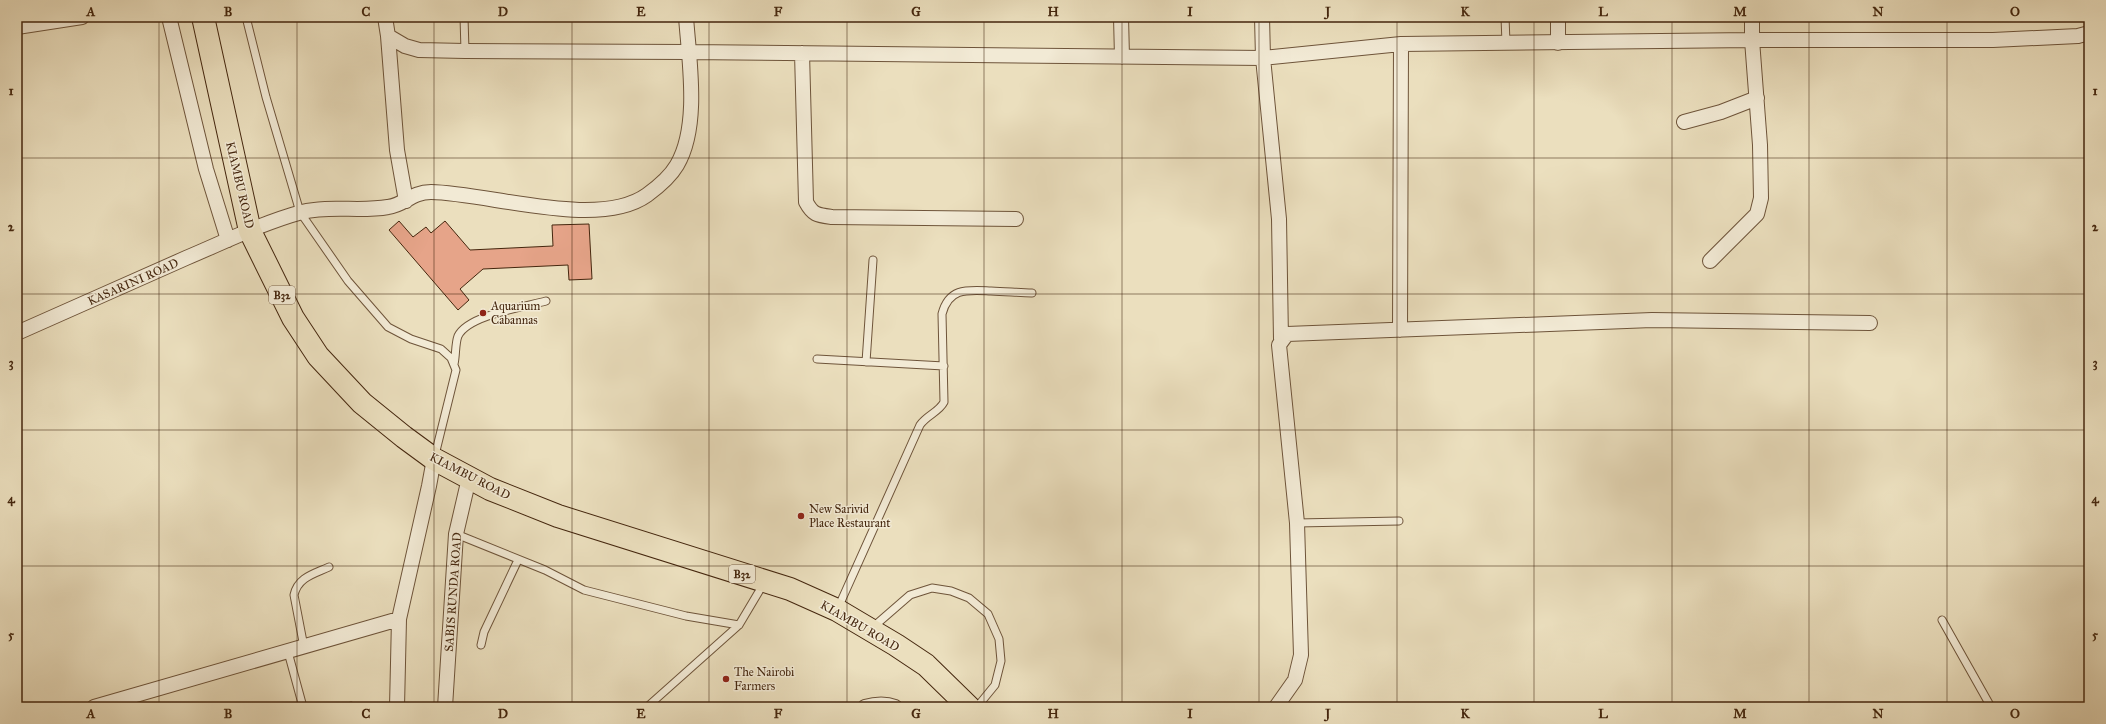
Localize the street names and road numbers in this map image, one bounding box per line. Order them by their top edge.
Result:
street label: KIAMBU ROAD [223,140,257,230]
street label: KASARINI ROAD [85,256,181,308]
road number: B32 [269,286,295,304]
street label: KIAMBU ROAD [427,450,513,502]
street label: SABIS RUNDA ROAD [442,532,464,652]
road number: B32 [729,565,755,583]
street label: KIAMBU ROAD [818,598,902,654]

